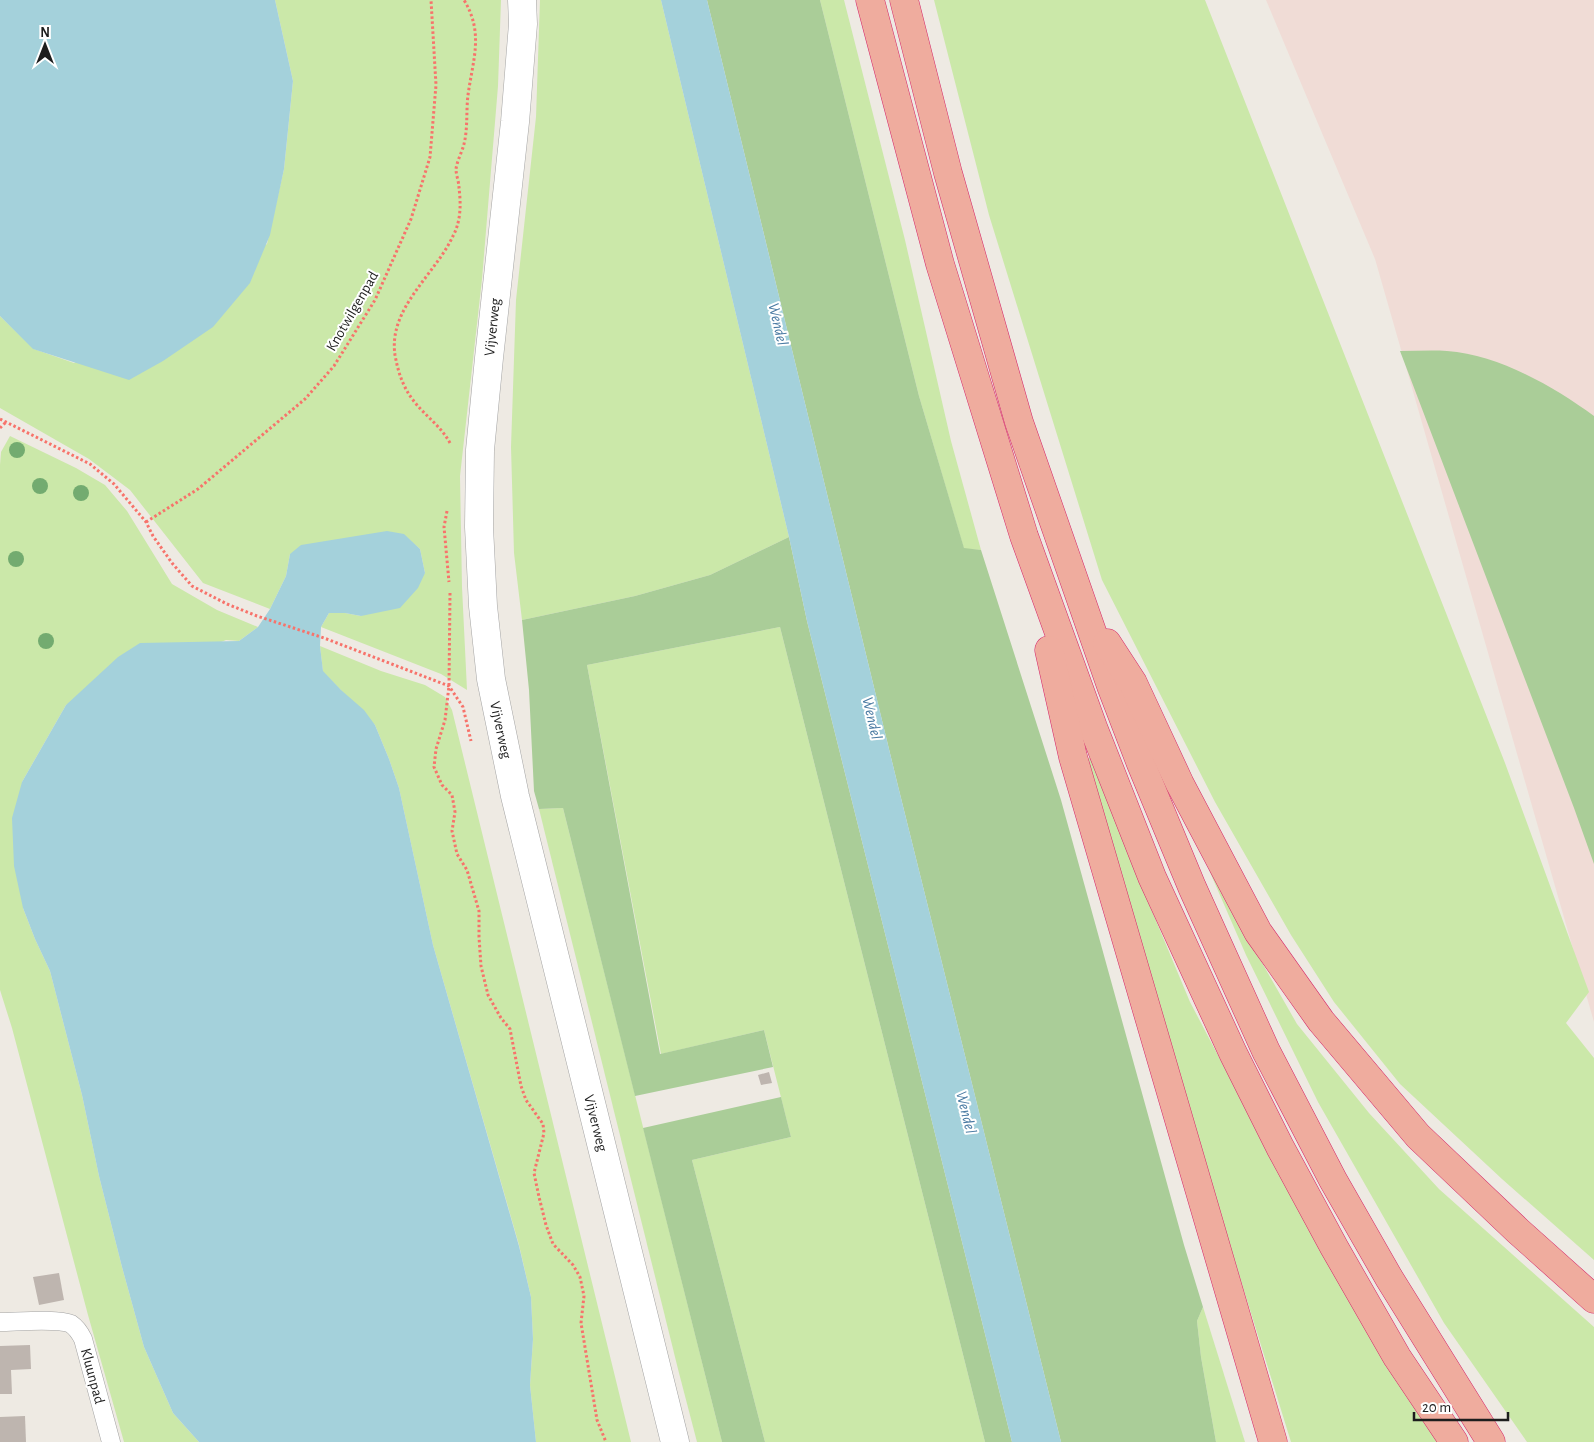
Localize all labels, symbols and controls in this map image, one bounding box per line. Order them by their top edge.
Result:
north arrow [20,20,70,70]
text: N [40,26,50,40]
street label: Knotwilgenpad [324,268,381,354]
street label: Vijverweg [482,297,503,357]
water label: Wendel [765,301,791,347]
water label: Wendel [859,695,885,741]
street label: Vijverweg [487,700,514,761]
water label: Wendel [953,1089,979,1135]
street label: Vijverweg [581,1093,610,1154]
street label: Kluunpad [78,1347,107,1406]
scale bar [1414,1390,1508,1422]
text: 20 m [1422,1400,1451,1415]

